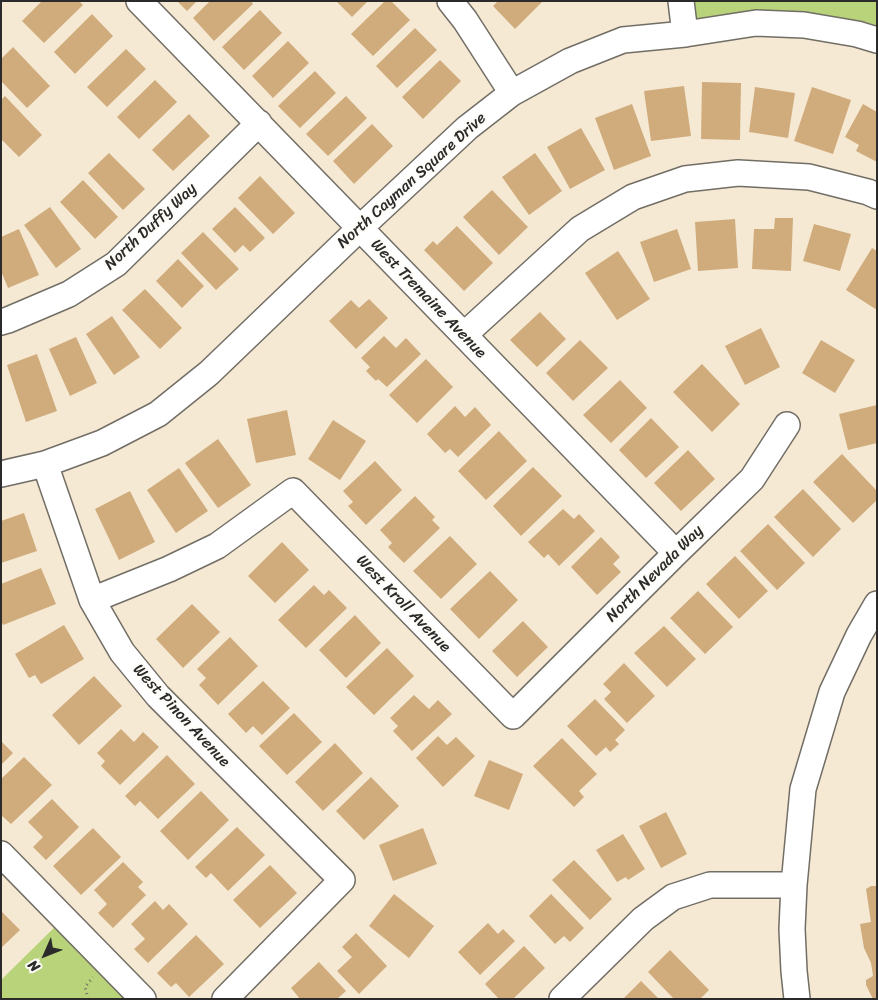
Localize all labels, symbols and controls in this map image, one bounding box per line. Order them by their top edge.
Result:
street label: North Cayman Square Drive [334,109,490,253]
street label: North Duffy Way [101,179,201,275]
street label: West Tremaine Avenue [366,235,490,363]
street label: North Nevada Way [602,521,708,627]
street label: West Kroll Avenue [352,551,454,657]
street label: West Pinon Avenue [128,661,234,771]
north arrow [20,930,70,980]
text: N [21,954,46,978]

